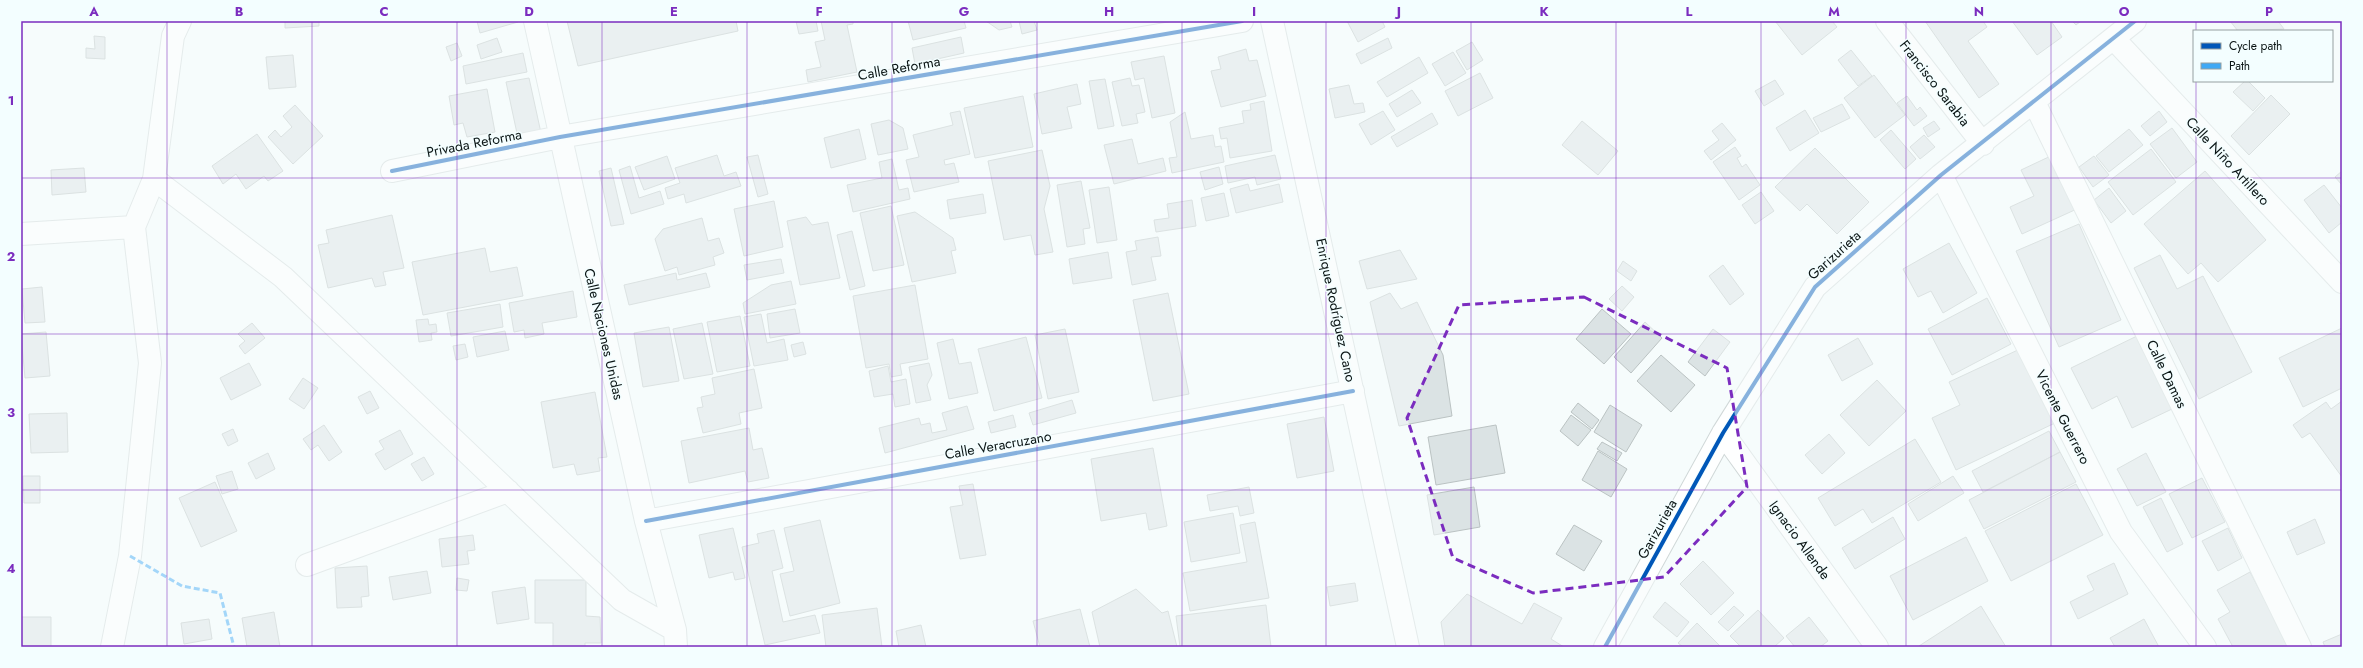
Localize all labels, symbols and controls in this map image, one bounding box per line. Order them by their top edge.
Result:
text: A [88,2,99,21]
text: B [235,2,244,21]
text: C [379,2,389,21]
text: D [524,2,534,21]
text: E [670,2,678,21]
text: F [815,2,823,21]
text: G [959,2,970,21]
text: H [1104,2,1114,21]
text: I [1252,2,1256,21]
text: J [1394,2,1401,21]
text: K [1539,2,1549,21]
text: L [1686,2,1693,21]
text: M [1828,2,1840,21]
text: N [1974,2,1984,21]
text: O [2119,2,2130,21]
text: P [2265,2,2273,21]
legend [2193,30,2333,82]
street label: Francisco Sarabia [1895,36,1975,130]
text: Cycle path [2229,37,2282,55]
street label: Calle Reforma [856,51,942,85]
text: Path [2229,57,2250,75]
text: 1 [8,91,14,110]
street label: Calle Niño Artillero [2182,112,2275,210]
street label: Privada Reforma [425,124,523,162]
street label: Garizurieta [1803,226,1865,284]
street label: Enrique Rodríguez Cano [1311,236,1361,384]
text: 2 [7,247,15,266]
street label: Calle Naciones Unidas [579,266,629,402]
street label: Calle Damas [2142,336,2192,412]
street label: Vicente Guerrero [2031,367,2095,468]
text: 3 [7,403,15,422]
street label: Calle Veracruzano [943,426,1053,464]
street label: Garizurieta [1632,496,1682,562]
street label: Ignacio Allende [1765,496,1835,584]
text: 4 [6,559,16,578]

